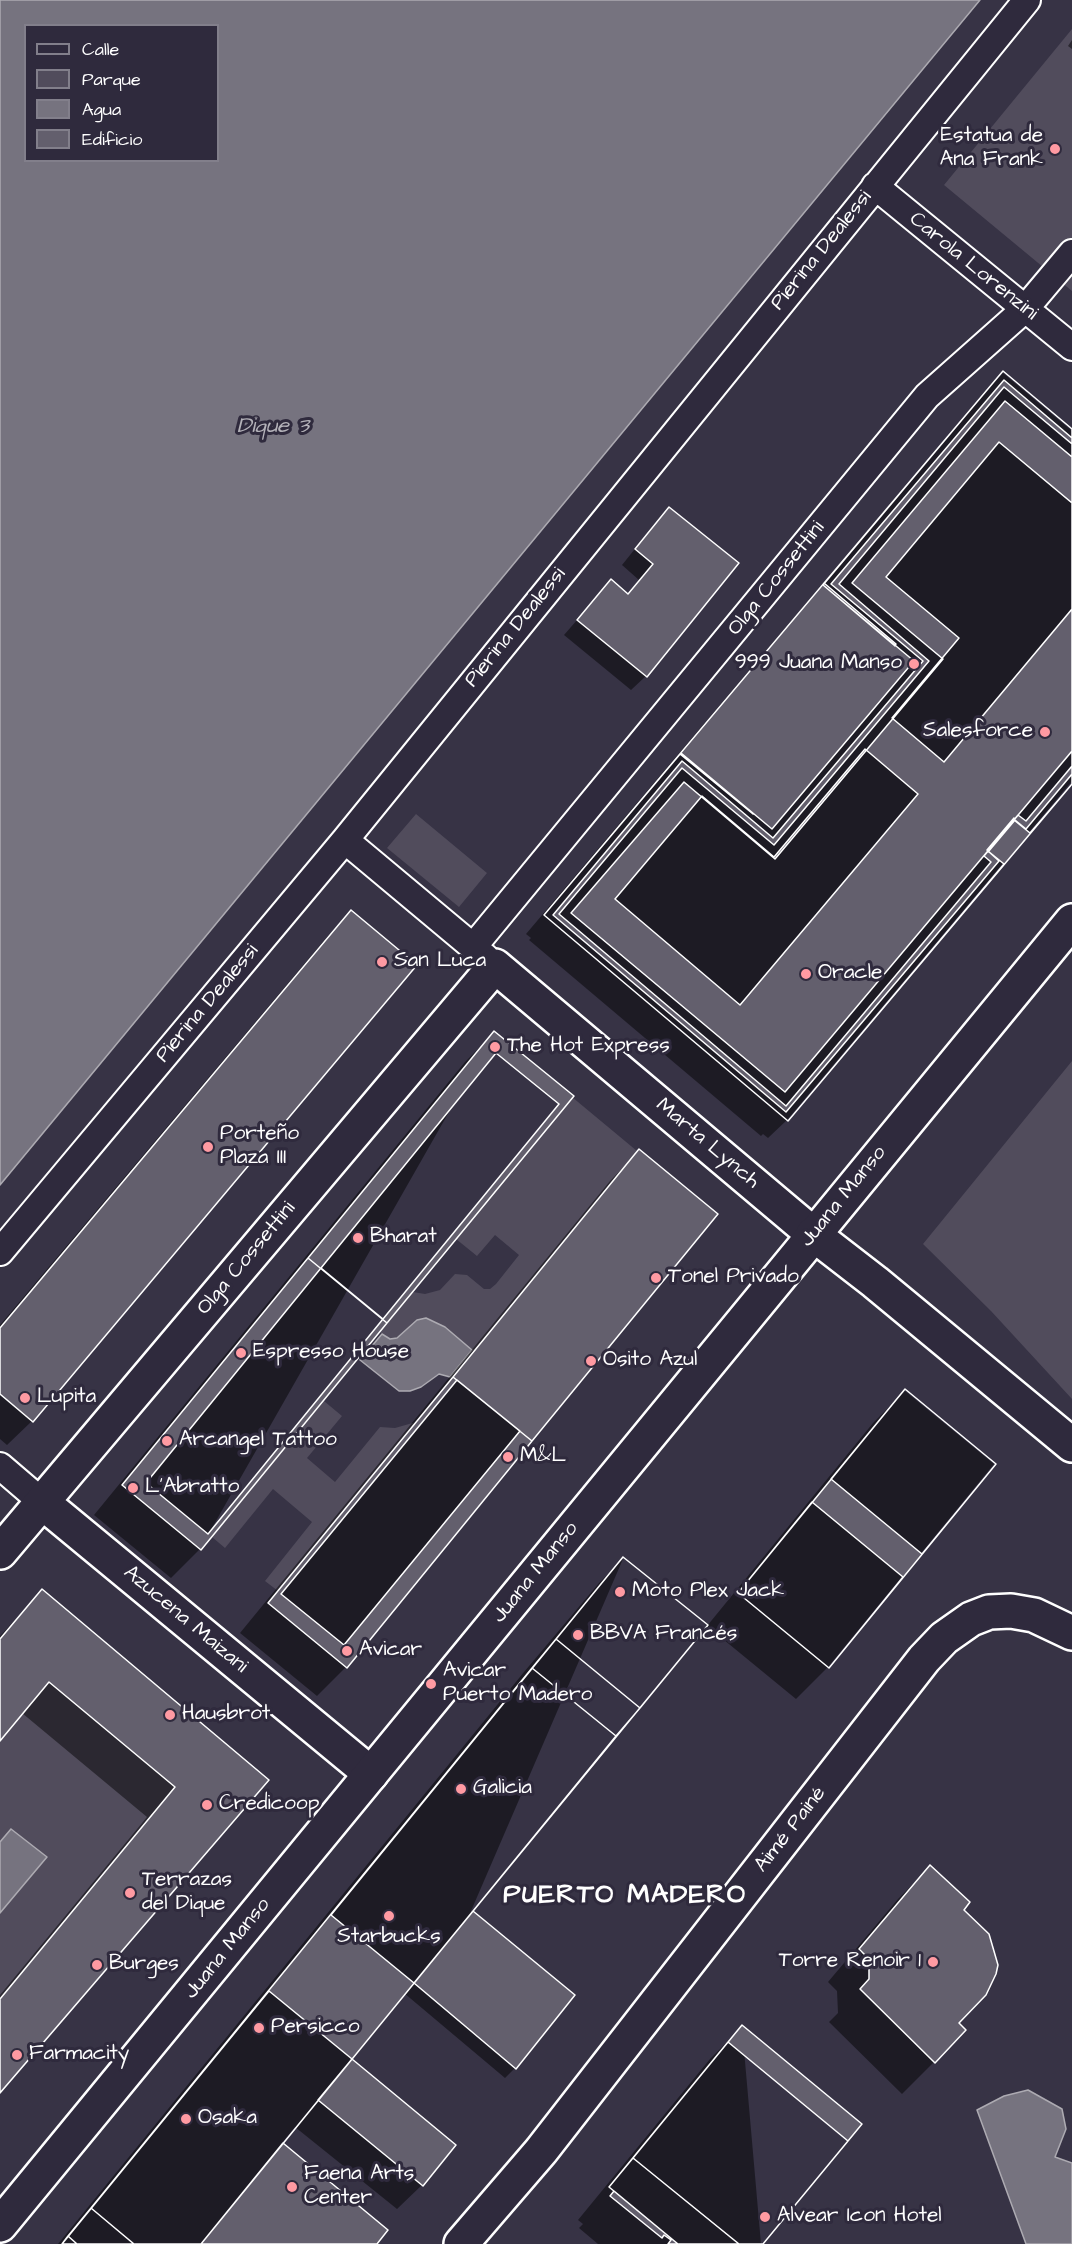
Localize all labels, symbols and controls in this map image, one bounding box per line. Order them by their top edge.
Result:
legend [24,24,219,162]
text: Calle [82,37,119,62]
text: Parque [82,67,141,92]
text: Agua [82,97,121,122]
place label: Estatua de Ana Frank [940,124,1043,174]
text: Edificio [82,127,142,152]
marker: Estatua de Ana Frank [1048,142,1062,156]
street label: Pierina Dealessi [766,186,878,316]
street label: Carola Lorenzini [904,207,1042,327]
water label: Dique 3 [237,414,309,440]
street label: Olga Cossettini [723,517,831,641]
street label: Pierina Dealessi [460,563,572,693]
place label: 999 Juana Manso [735,651,902,677]
marker: 999 Juana Manso [907,657,921,671]
place label: Salesforce [923,719,1033,745]
marker: Salesforce [1038,725,1052,739]
street label: Pierina Dealessi [151,940,265,1068]
place label: San Luca [394,949,486,975]
marker: San Luca [375,955,389,969]
place label: Oracle [818,961,882,987]
marker: Oracle [799,967,813,981]
place label: The Hot Express [507,1034,670,1060]
marker: The Hot Express [488,1040,502,1054]
street label: Marta Lynch [650,1093,764,1195]
place label: Porteño Plaza III [220,1122,299,1172]
marker: Porteño Plaza III [201,1140,215,1154]
street label: Juana Manso [796,1141,892,1253]
street label: Olga Cossettini [192,1197,302,1321]
place label: Bharat [370,1225,437,1251]
marker: Bharat [351,1231,365,1245]
place label: Tonel Privado [668,1265,799,1291]
marker: Tonel Privado [649,1271,663,1285]
place label: Espresso House [253,1340,409,1366]
marker: Espresso House [234,1346,248,1360]
place label: Osito Azul [603,1348,697,1374]
marker: Osito Azul [584,1354,598,1368]
place label: Lupita [37,1385,96,1411]
marker: Lupita [18,1391,32,1405]
place label: Arcangel Tattoo [179,1428,337,1454]
marker: Arcangel Tattoo [160,1434,174,1448]
place label: M&L [520,1444,566,1470]
marker: M&L [501,1450,515,1464]
place label: L'Abratto [145,1475,239,1501]
marker: L'Abratto [126,1481,140,1495]
street label: Juana Manso [488,1517,584,1629]
street label: Azucena Maizani [118,1561,252,1679]
place label: Moto Plex Jack [632,1579,784,1605]
marker: Moto Plex Jack [613,1585,627,1599]
place label: BBVA Francés [590,1622,737,1648]
marker: BBVA Francés [571,1628,585,1642]
place label: Avicar [359,1638,422,1664]
marker: Avicar [340,1644,354,1658]
place label: Avicar Puerto Madero [443,1659,592,1709]
marker: Avicar Puerto Madero [424,1677,438,1691]
place label: Hausbrot [182,1702,270,1728]
marker: Hausbrot [163,1708,177,1722]
place label: Galicia [473,1776,532,1802]
marker: Galicia [454,1782,468,1796]
street label: Aimé Painé [750,1782,832,1878]
place label: Credicoop [219,1792,319,1818]
marker: Credicoop [200,1798,214,1812]
place label: Terrazas del Dique [142,1868,232,1918]
district label: PUERTO MADERO [503,1880,747,1912]
marker: Terrazas del Dique [123,1886,137,1900]
street label: Juana Manso [180,1893,276,2005]
marker: Starbucks [382,1909,396,1923]
place label: Starbucks [337,1925,441,1951]
place label: Torre Renoir 1 [779,1949,921,1975]
place label: Burges [109,1952,179,1978]
marker: Torre Renoir 1 [926,1955,940,1969]
marker: Burges [90,1958,104,1972]
place label: Persicco [271,2015,359,2041]
marker: Persicco [252,2021,266,2035]
place label: Farmacity [29,2042,129,2068]
marker: Farmacity [10,2048,24,2062]
place label: Osaka [198,2106,257,2132]
marker: Osaka [179,2112,193,2126]
place label: Faena Arts Center [304,2162,414,2212]
marker: Faena Arts Center [285,2180,299,2194]
place label: Alvear Icon Hotel [777,2204,942,2230]
marker: Alvear Icon Hotel [758,2210,772,2224]

